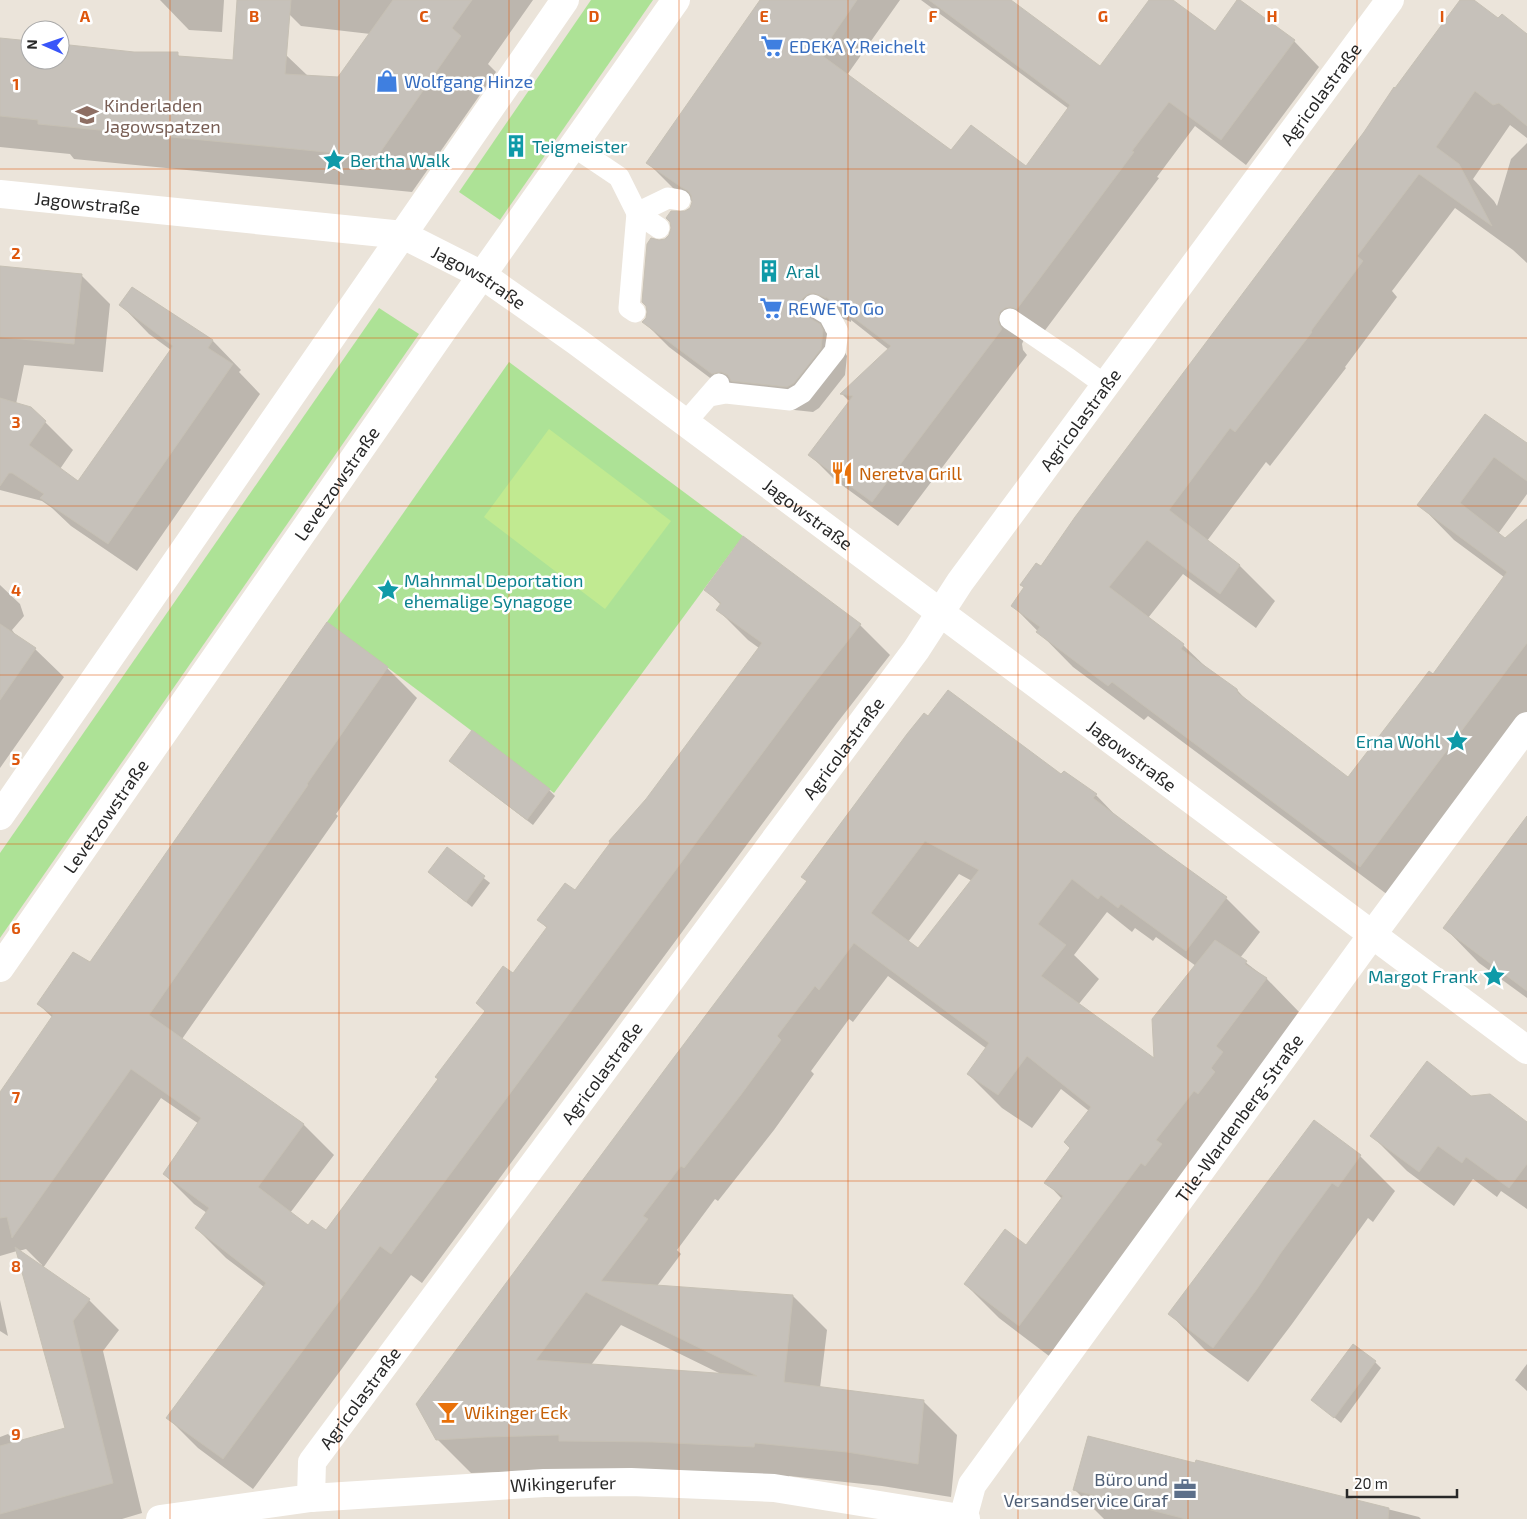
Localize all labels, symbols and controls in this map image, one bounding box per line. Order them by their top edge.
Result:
text: A [80,6,91,25]
text: B [249,6,259,25]
text: C [419,6,429,25]
text: D [589,6,600,25]
text: E [759,6,769,25]
text: F [929,6,938,25]
text: G [1098,6,1108,25]
text: H [1266,6,1278,25]
text: I [1440,6,1444,25]
north arrow [20,20,70,70]
supermarket icon: EDEKA Y.Reichelt [759,33,785,59]
place label: EDEKA Y.Reichelt [789,35,926,57]
street label: Agricolastraße [1276,38,1366,149]
text: N [23,39,40,50]
shop icon: Wolfgang Hinze [374,68,400,94]
place label: Wolfgang Hinze [404,70,533,92]
text: 1 [13,74,19,93]
place label: Kinderladen Jagowspatzen [104,94,221,137]
school or university icon: Kinderladen Jagowspatzen [74,102,100,128]
building icon: Teigmeister [503,133,529,159]
place label: Teigmeister [532,135,627,157]
place icon: Bertha Walk [321,147,347,173]
place label: Bertha Walk [350,149,450,171]
street label: Jagowstraße [34,187,141,219]
street label: Jagowstraße [428,241,530,314]
text: 2 [11,243,21,262]
building icon: Aral [756,258,782,284]
place label: Aral [786,260,820,282]
supermarket icon: REWE To Go [758,295,784,321]
place label: REWE To Go [788,297,884,319]
street label: Agricolastraße [1035,364,1125,475]
text: 3 [11,412,21,431]
street label: Levetzowstraße [289,422,384,545]
restaurant icon: Neretva Grill [829,460,855,486]
place label: Neretva Grill [859,462,963,484]
street label: Jagowstraße [759,474,857,555]
place label: Mahnmal Deportation ehemalige Synagoge [404,569,583,612]
place icon: Mahnmal Deportation ehemalige Synagoge [375,577,401,603]
text: 4 [11,580,21,599]
street label: Agricolastraße [798,692,888,803]
street label: Jagowstraße [1083,715,1181,796]
place icon: Erna Wohl [1444,728,1470,754]
place label: Erna Wohl [1356,730,1441,752]
text: 5 [12,749,21,768]
street label: Levetzowstraße [58,755,153,877]
text: 6 [11,918,21,937]
place icon: Margot Frank [1481,963,1507,989]
place label: Margot Frank [1368,965,1478,987]
street label: Agricolastraße [556,1017,647,1128]
street label: Tile-Wardenberg-Straße [1170,1029,1307,1207]
text: 7 [12,1087,21,1106]
text: 8 [11,1256,21,1275]
street label: Agricolastraße [314,1342,405,1453]
bar icon: Wikinger Eck [435,1399,461,1425]
place label: Wikinger Eck [464,1401,568,1423]
text: 9 [11,1424,21,1443]
scale bar [1347,1466,1457,1498]
place label: Büro und Versandservice Graf [1003,1468,1169,1511]
street label: Wikingerufer [509,1471,616,1496]
text: 20 m [1354,1474,1388,1492]
office icon: Büro und Versandservice Graf [1172,1476,1198,1502]

